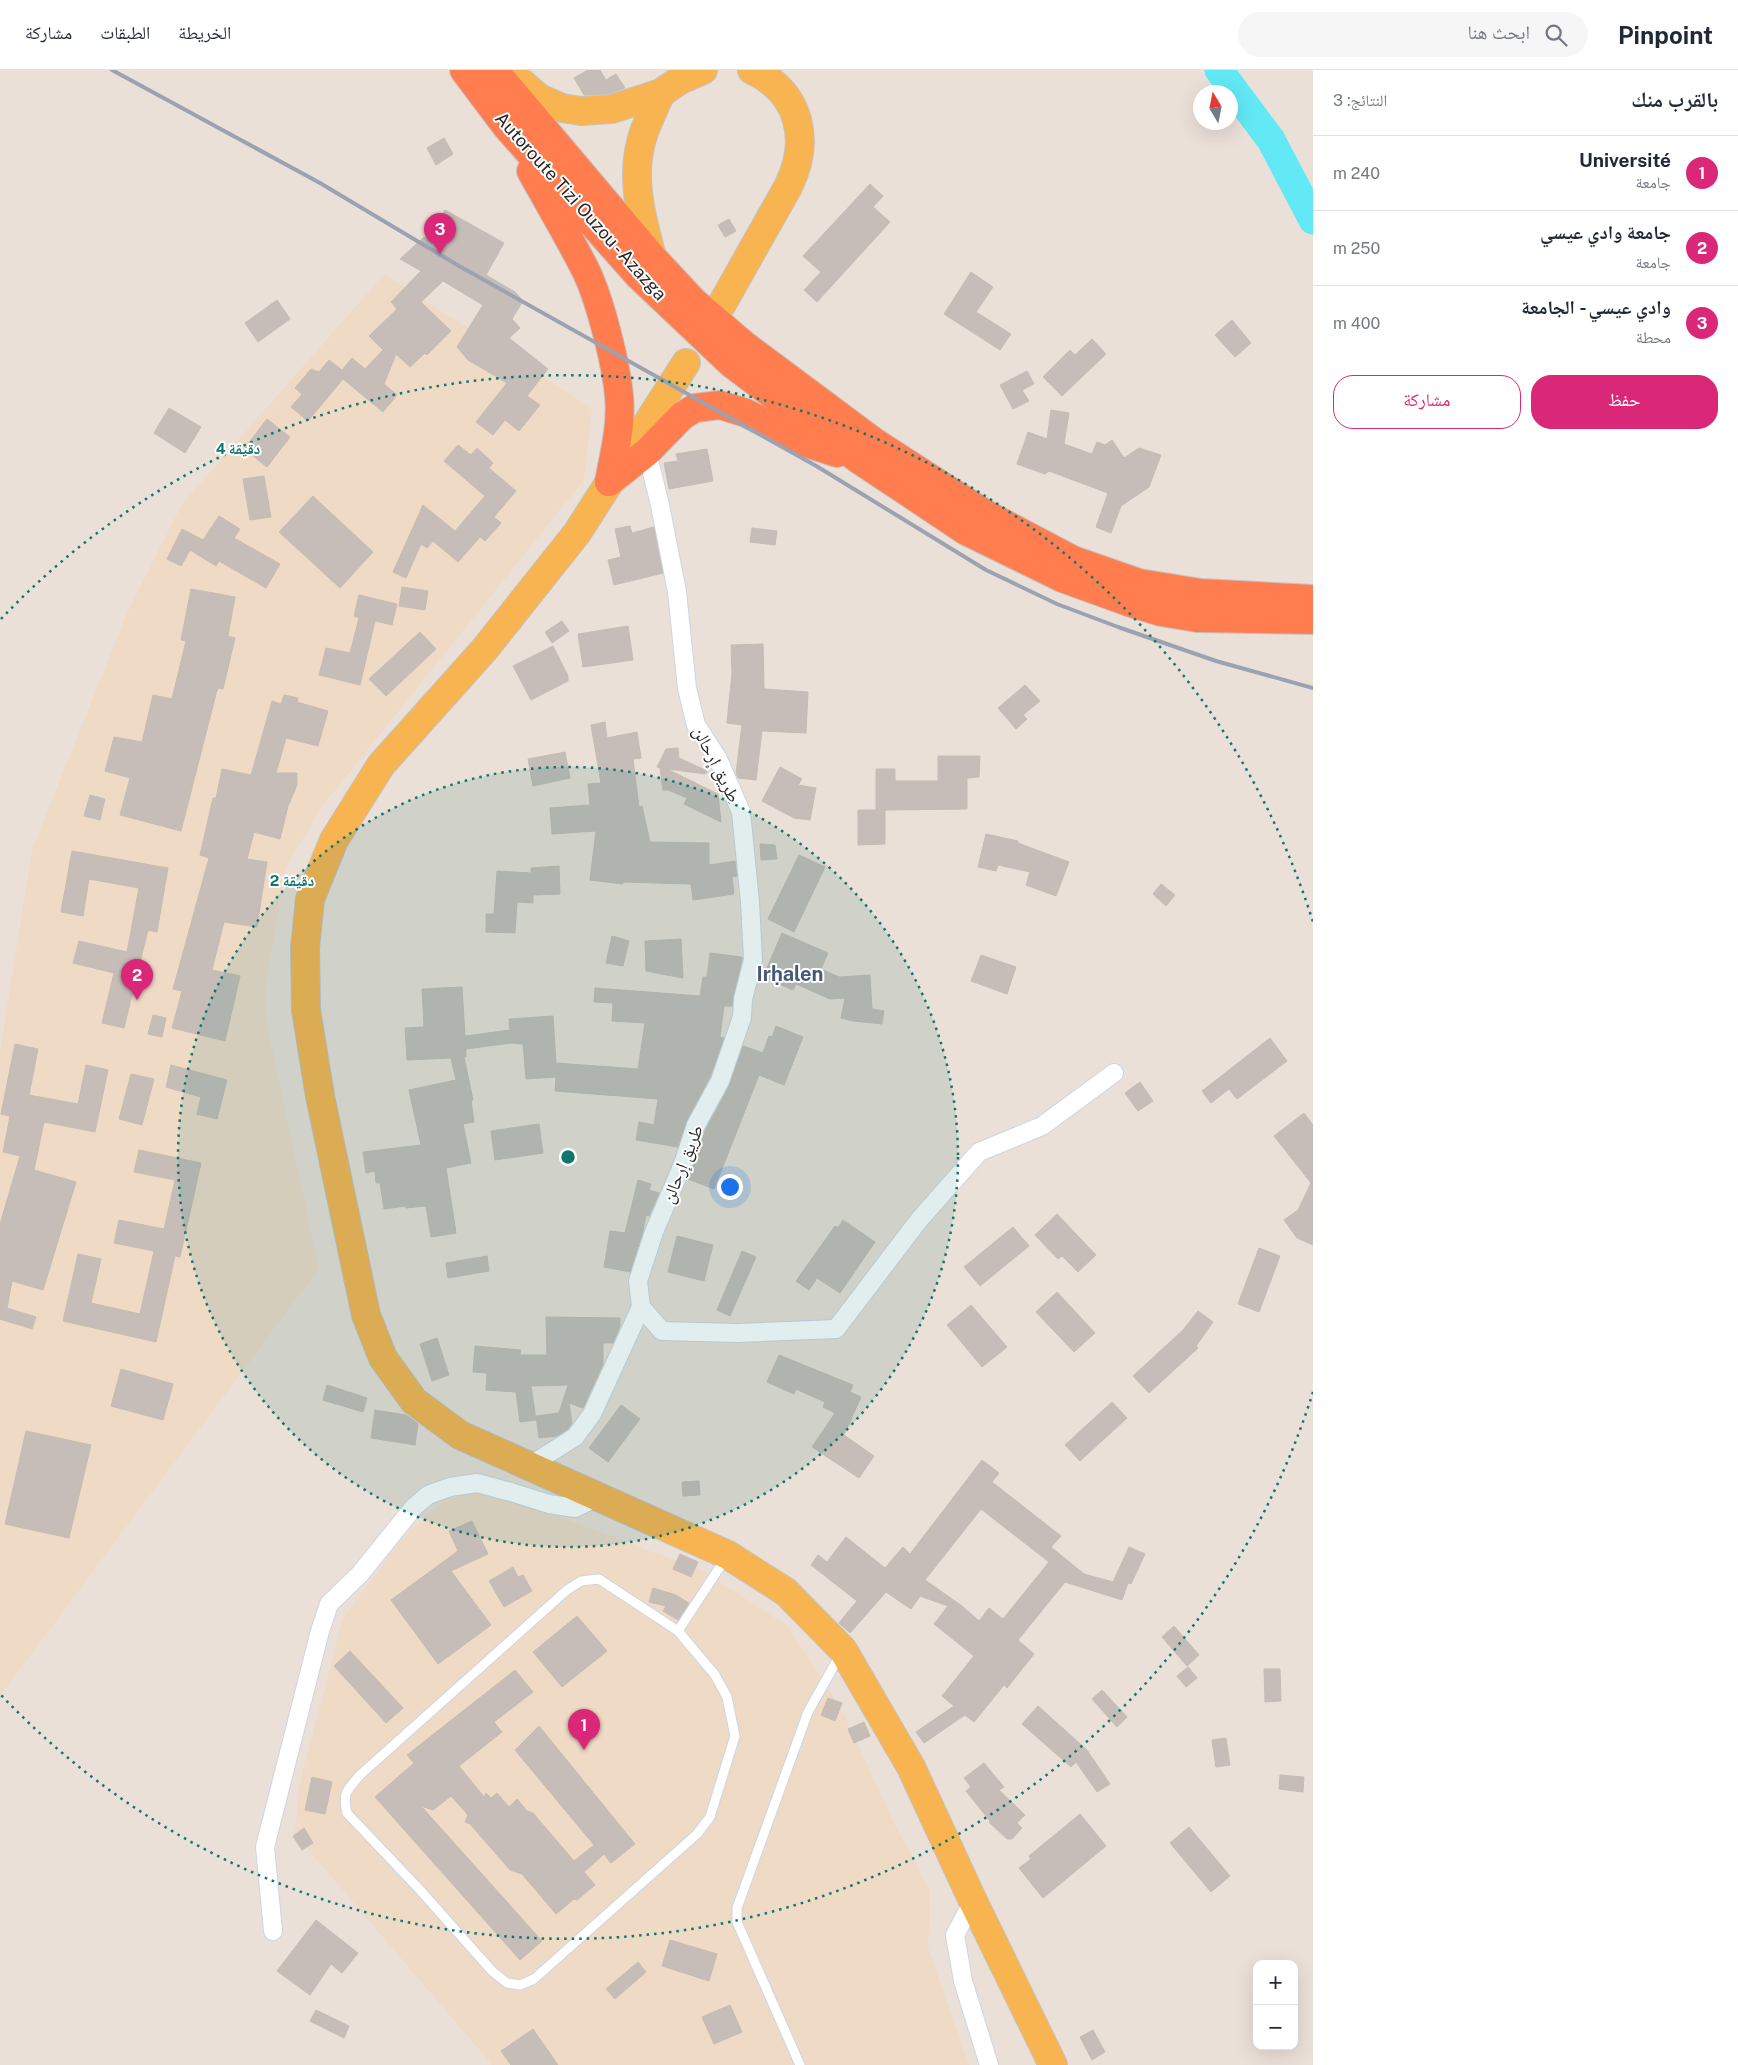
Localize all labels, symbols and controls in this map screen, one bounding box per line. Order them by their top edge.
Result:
search box [1238,12,1588,57]
text: ابحث هنا [1467,21,1530,43]
icon: search [1542,21,1570,49]
text: Pinpoint [1618,21,1713,49]
text: مشاركة [25,22,72,43]
text: الطبقات [100,22,150,43]
text: الخريطة [178,22,231,43]
north arrow [1193,85,1238,130]
text: بالقرب منك [1631,87,1718,112]
text: النتائج: 3 [1333,91,1387,110]
street label: Autoroute Tizi Ouzou - Azazga [491,108,671,304]
text: Université [1579,149,1671,171]
text: 240 m [1333,164,1380,183]
text: 1 [1699,164,1705,183]
text: جامعة [1636,173,1671,192]
pin: 3 [424,213,456,254]
text: جامعة وادي عيسي [1540,221,1671,243]
text: 250 m [1333,239,1380,258]
text: 2 [1697,239,1707,258]
text: جامعة [1636,253,1671,272]
text: وادي عيسي - الجامعة [1521,296,1671,318]
text: 400 m [1333,314,1380,333]
text: 3 [1697,314,1707,333]
text: محطة [1636,328,1671,347]
button: مشاركة [1333,375,1521,429]
button: حفظ [1531,375,1718,429]
text: 4 دقيقة [216,440,260,457]
street label: طريق إرحالن [687,722,745,807]
text: 2 دقيقة [270,872,314,889]
pin: 2 [121,959,153,1000]
district label: Irḥalen [757,962,823,986]
street label: طريق إرحالن [657,1122,709,1207]
centre of rings [559,1148,577,1166]
your location [717,1174,743,1200]
pin: 1 [568,1709,600,1750]
map controls [1253,1960,1298,2050]
button: + [1253,1960,1298,2005]
button: − [1253,2005,1298,2050]

